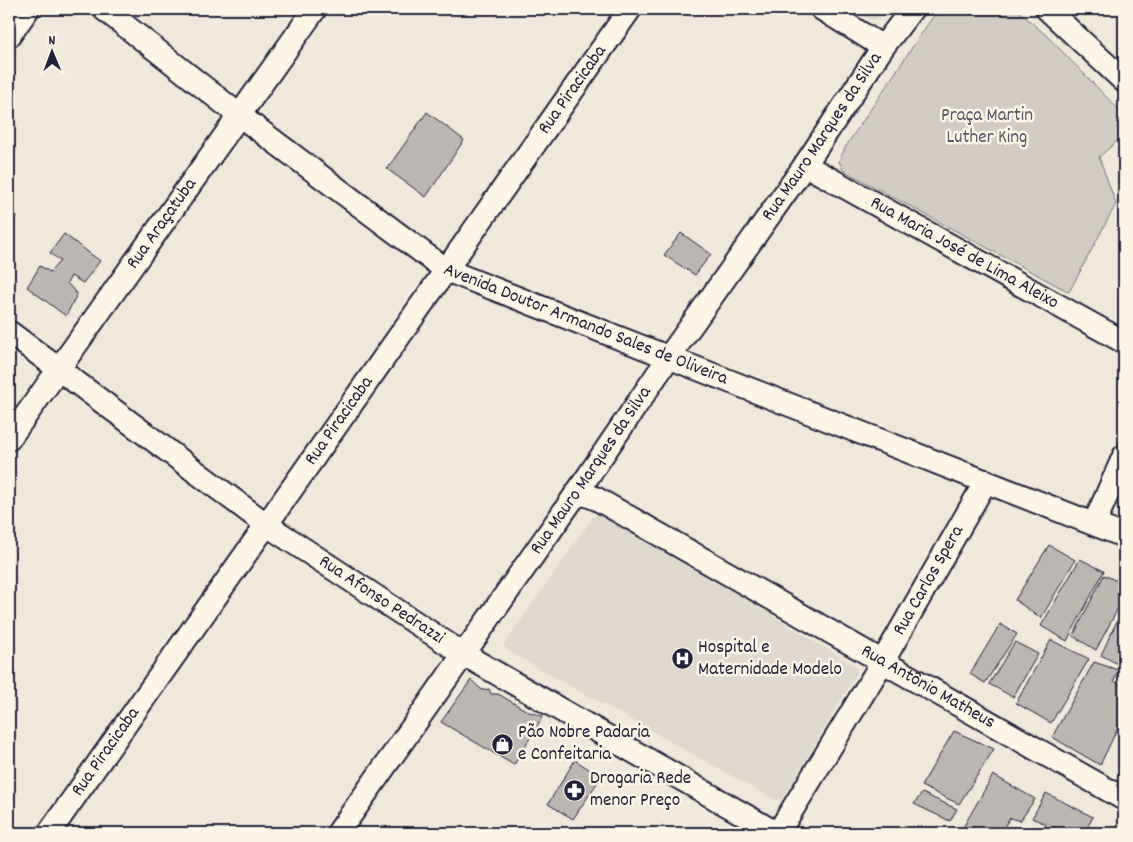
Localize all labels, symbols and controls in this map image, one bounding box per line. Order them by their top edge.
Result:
north arrow [28,28,78,78]
text: N [48,31,56,51]
street label: Rua Piracicaba [532,39,614,140]
street label: Rua Mauro Marques da Silva [756,46,890,227]
park label: Praça Martin Luther King [941,103,1033,152]
street label: Rua Araçatuba [120,172,204,275]
street label: Rua Maria José de Lima Aleixo [865,190,1063,317]
street label: Avenida Doutor Armando Sales de Oliveira [439,257,733,393]
street label: Rua Piracicaba [299,370,381,471]
street label: Rua Mauro Marques da Silva [524,380,659,560]
street label: Rua Carlos Spera [887,520,972,641]
street label: Rua Afonso Pedrazzi [313,549,450,652]
place label: Hospital e Maternidade Modelo [698,635,842,684]
street label: Rua Antônio Matheus [856,638,1000,736]
hospital icon: Hospital e Maternidade Modelo [670,647,694,671]
street label: Rua Piracicaba [65,701,148,802]
place label: Pão Nobre Padaria e Confeitaria [518,720,651,769]
shop icon: Pão Nobre Padaria e Confeitaria [490,732,514,756]
place label: Drogaria Rede menor Preço [590,766,691,815]
pharmacy icon: Drogaria Rede menor Preço [562,778,586,802]

